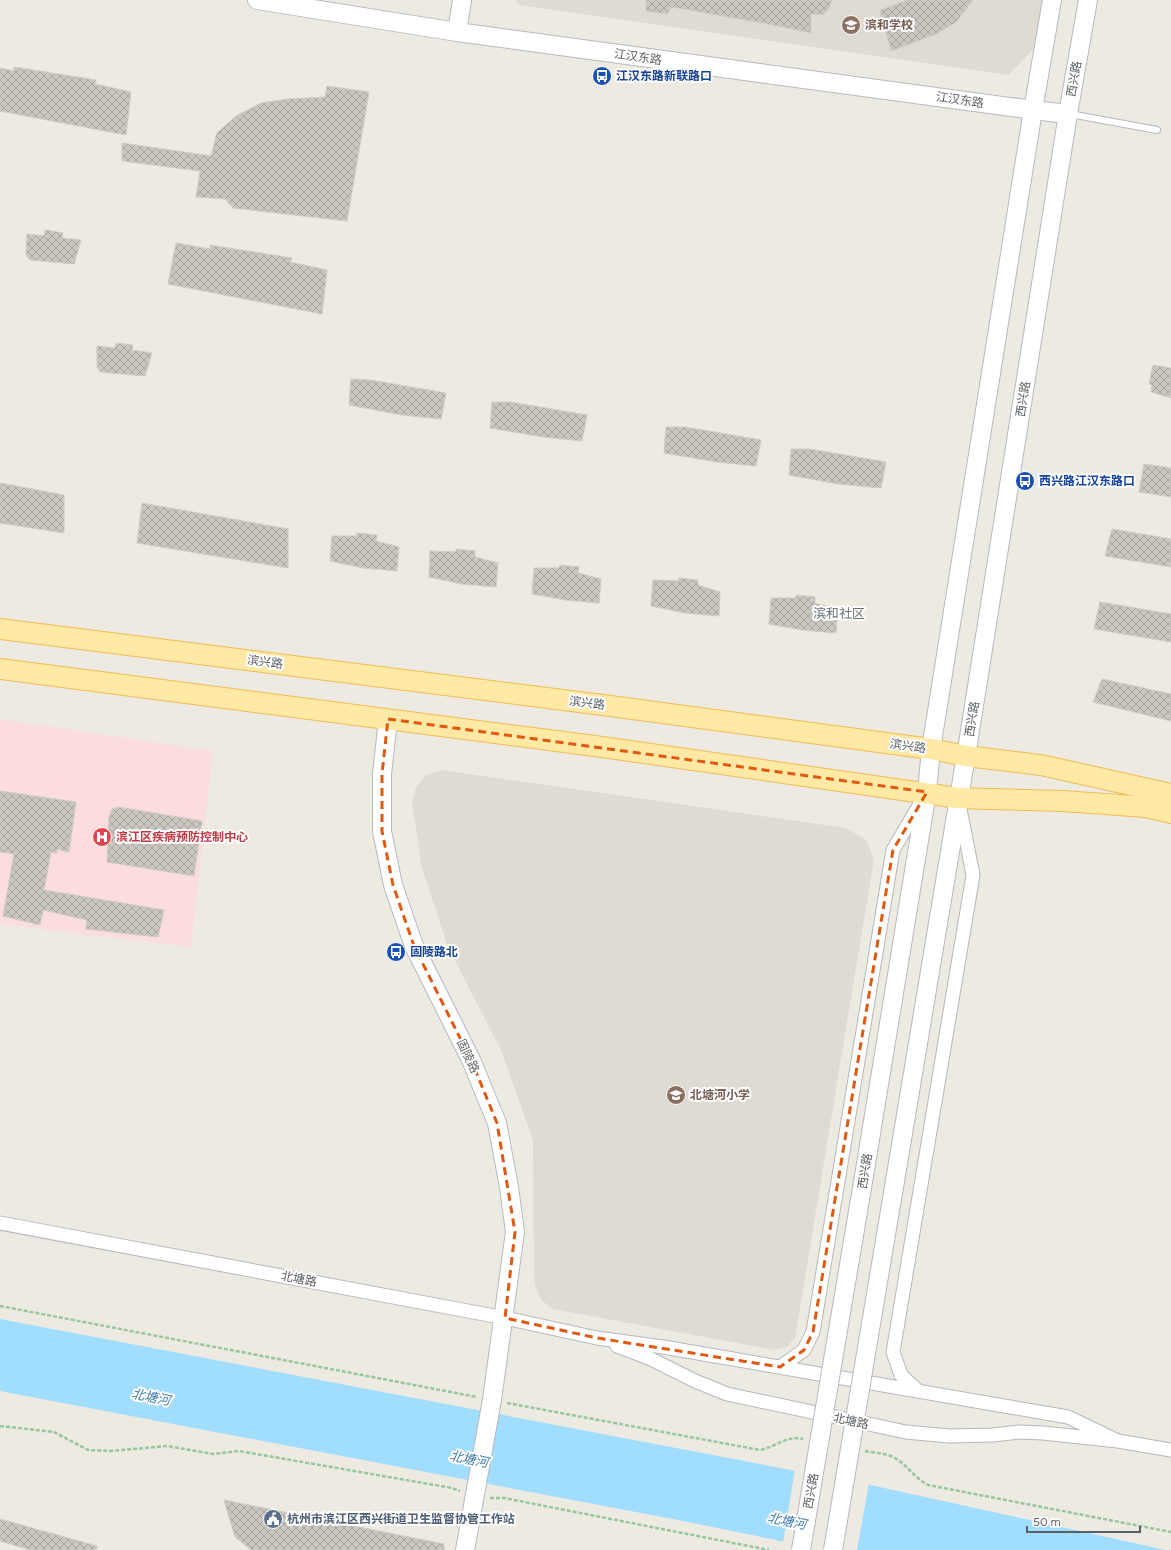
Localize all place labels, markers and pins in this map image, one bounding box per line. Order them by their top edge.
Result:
school or university icon: 滨和学校 [840,14,862,36]
place label: 滨和学校 [865,18,913,32]
bus stop icon: 江汉东路新联路口 [591,65,613,87]
place label: 江汉东路新联路口 [616,69,712,83]
bus stop icon: 西兴路江汉东路口 [1014,470,1036,492]
place label: 西兴路江汉东路口 [1039,474,1135,488]
hospital icon: 滨江区疾病预防控制中心 [91,826,113,848]
place label: 滨江区疾病预防控制中心 [116,830,248,844]
bus stop icon: 固陵路北 [385,941,407,963]
place label: 固陵路北 [410,945,458,959]
school or university icon: 北塘河小学 [665,1084,687,1106]
place label: 北塘河小学 [690,1088,750,1102]
public building icon: 杭州市滨江区西兴街道卫生监督协管工作站 [262,1508,284,1530]
place label: 杭州市滨江区西兴街道卫生监督协管工作站 [287,1512,515,1526]

